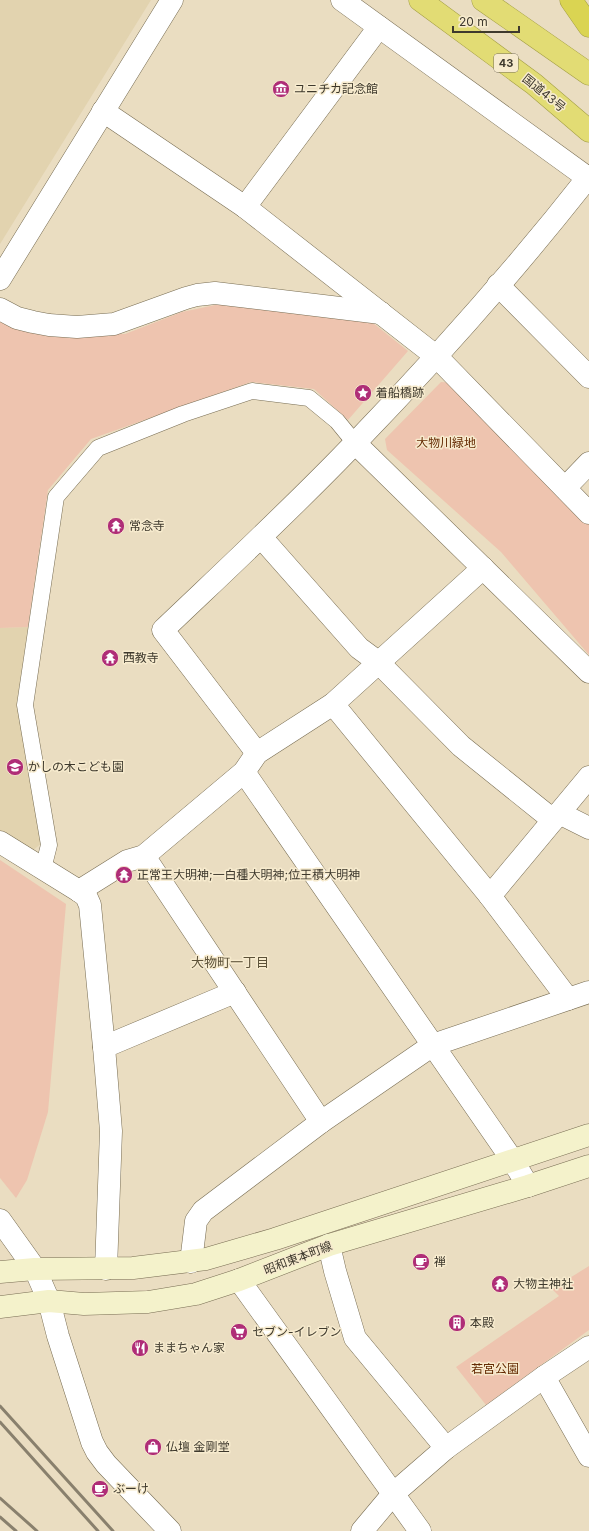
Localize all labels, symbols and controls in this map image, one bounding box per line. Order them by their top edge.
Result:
scale bar [453,8,519,34]
text: 20 m [459,14,488,29]
road number: 43 [494,54,518,72]
street label: 国道43号 [520,71,569,115]
museum icon: ユニチカ記念館 [271,79,291,99]
place label: ユニチカ記念館 [294,81,378,96]
place icon: 着船橋跡 [353,383,373,403]
place label: 着船橋跡 [376,385,424,400]
park label: 大物川緑地 [416,435,476,450]
temple icon: 常念寺 [106,516,126,536]
place label: 常念寺 [129,518,165,533]
temple icon: 西教寺 [100,648,120,668]
place label: 西教寺 [123,650,159,665]
school or university icon: かしの木こども園 [5,757,25,777]
place label: かしの木こども園 [28,759,124,774]
temple icon: 正常王大明神;一白種大明神;位王積大明神 [114,865,134,885]
place label: 正常王大明神;一白種大明神;位王積大明神 [137,867,360,882]
district label: 大物町一丁目 [191,954,269,970]
street label: 昭和東本町線 [262,1238,334,1277]
cafe icon: 禅 [411,1252,431,1272]
place label: 禅 [434,1254,446,1269]
temple icon: 大物主神社 [490,1274,510,1294]
place label: 大物主神社 [513,1276,573,1291]
building icon: 本殿 [447,1313,467,1333]
place label: 本殿 [470,1315,494,1330]
supermarket icon: セブン-イレブン [229,1322,249,1342]
place label: セブン-イレブン [252,1324,342,1339]
restaurant icon: ままちゃん家 [130,1338,150,1358]
place label: ままちゃん家 [153,1340,225,1355]
park label: 若宮公園 [471,1361,519,1376]
shop icon: 仏壇 金剛堂 [143,1437,163,1457]
place label: 仏壇 金剛堂 [166,1439,229,1454]
cafe icon: ぶーけ [90,1479,110,1499]
place label: ぶーけ [113,1481,149,1496]

